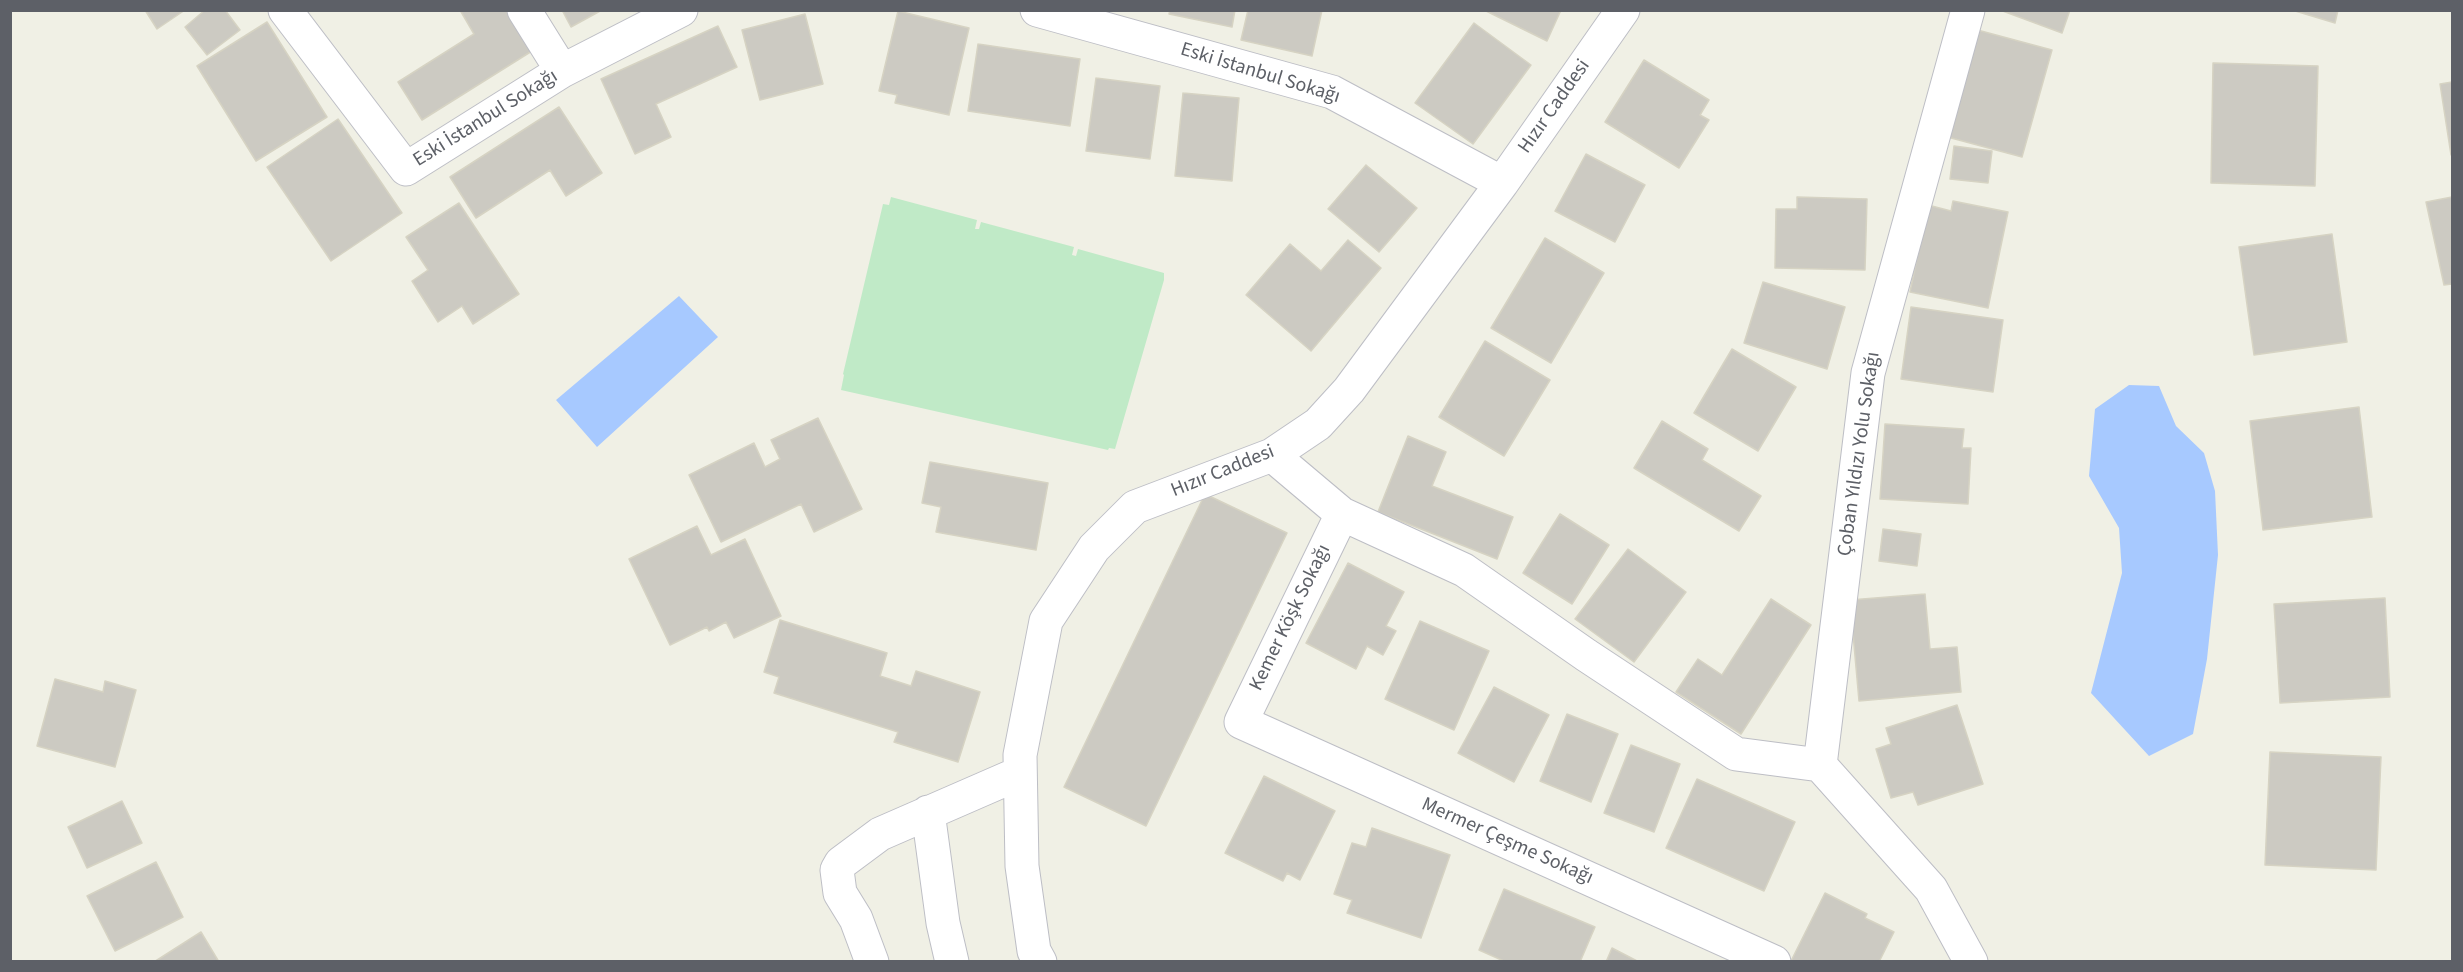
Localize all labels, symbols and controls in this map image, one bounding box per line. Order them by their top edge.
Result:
street label: Eski İstanbul Sokağı [1177,38,1343,110]
street label: Hızır Caddesi [1514,55,1596,159]
street label: Eski İstanbul Sokağı [409,65,563,173]
street label: Çoban Yıldızı Yolu Sokağı [1834,350,1886,558]
street label: Hızır Caddesi [1168,440,1278,504]
street label: Kemer Köşk Sokağı [1245,541,1337,695]
street label: Mermer Çeşme Sokağı [1417,793,1597,891]

